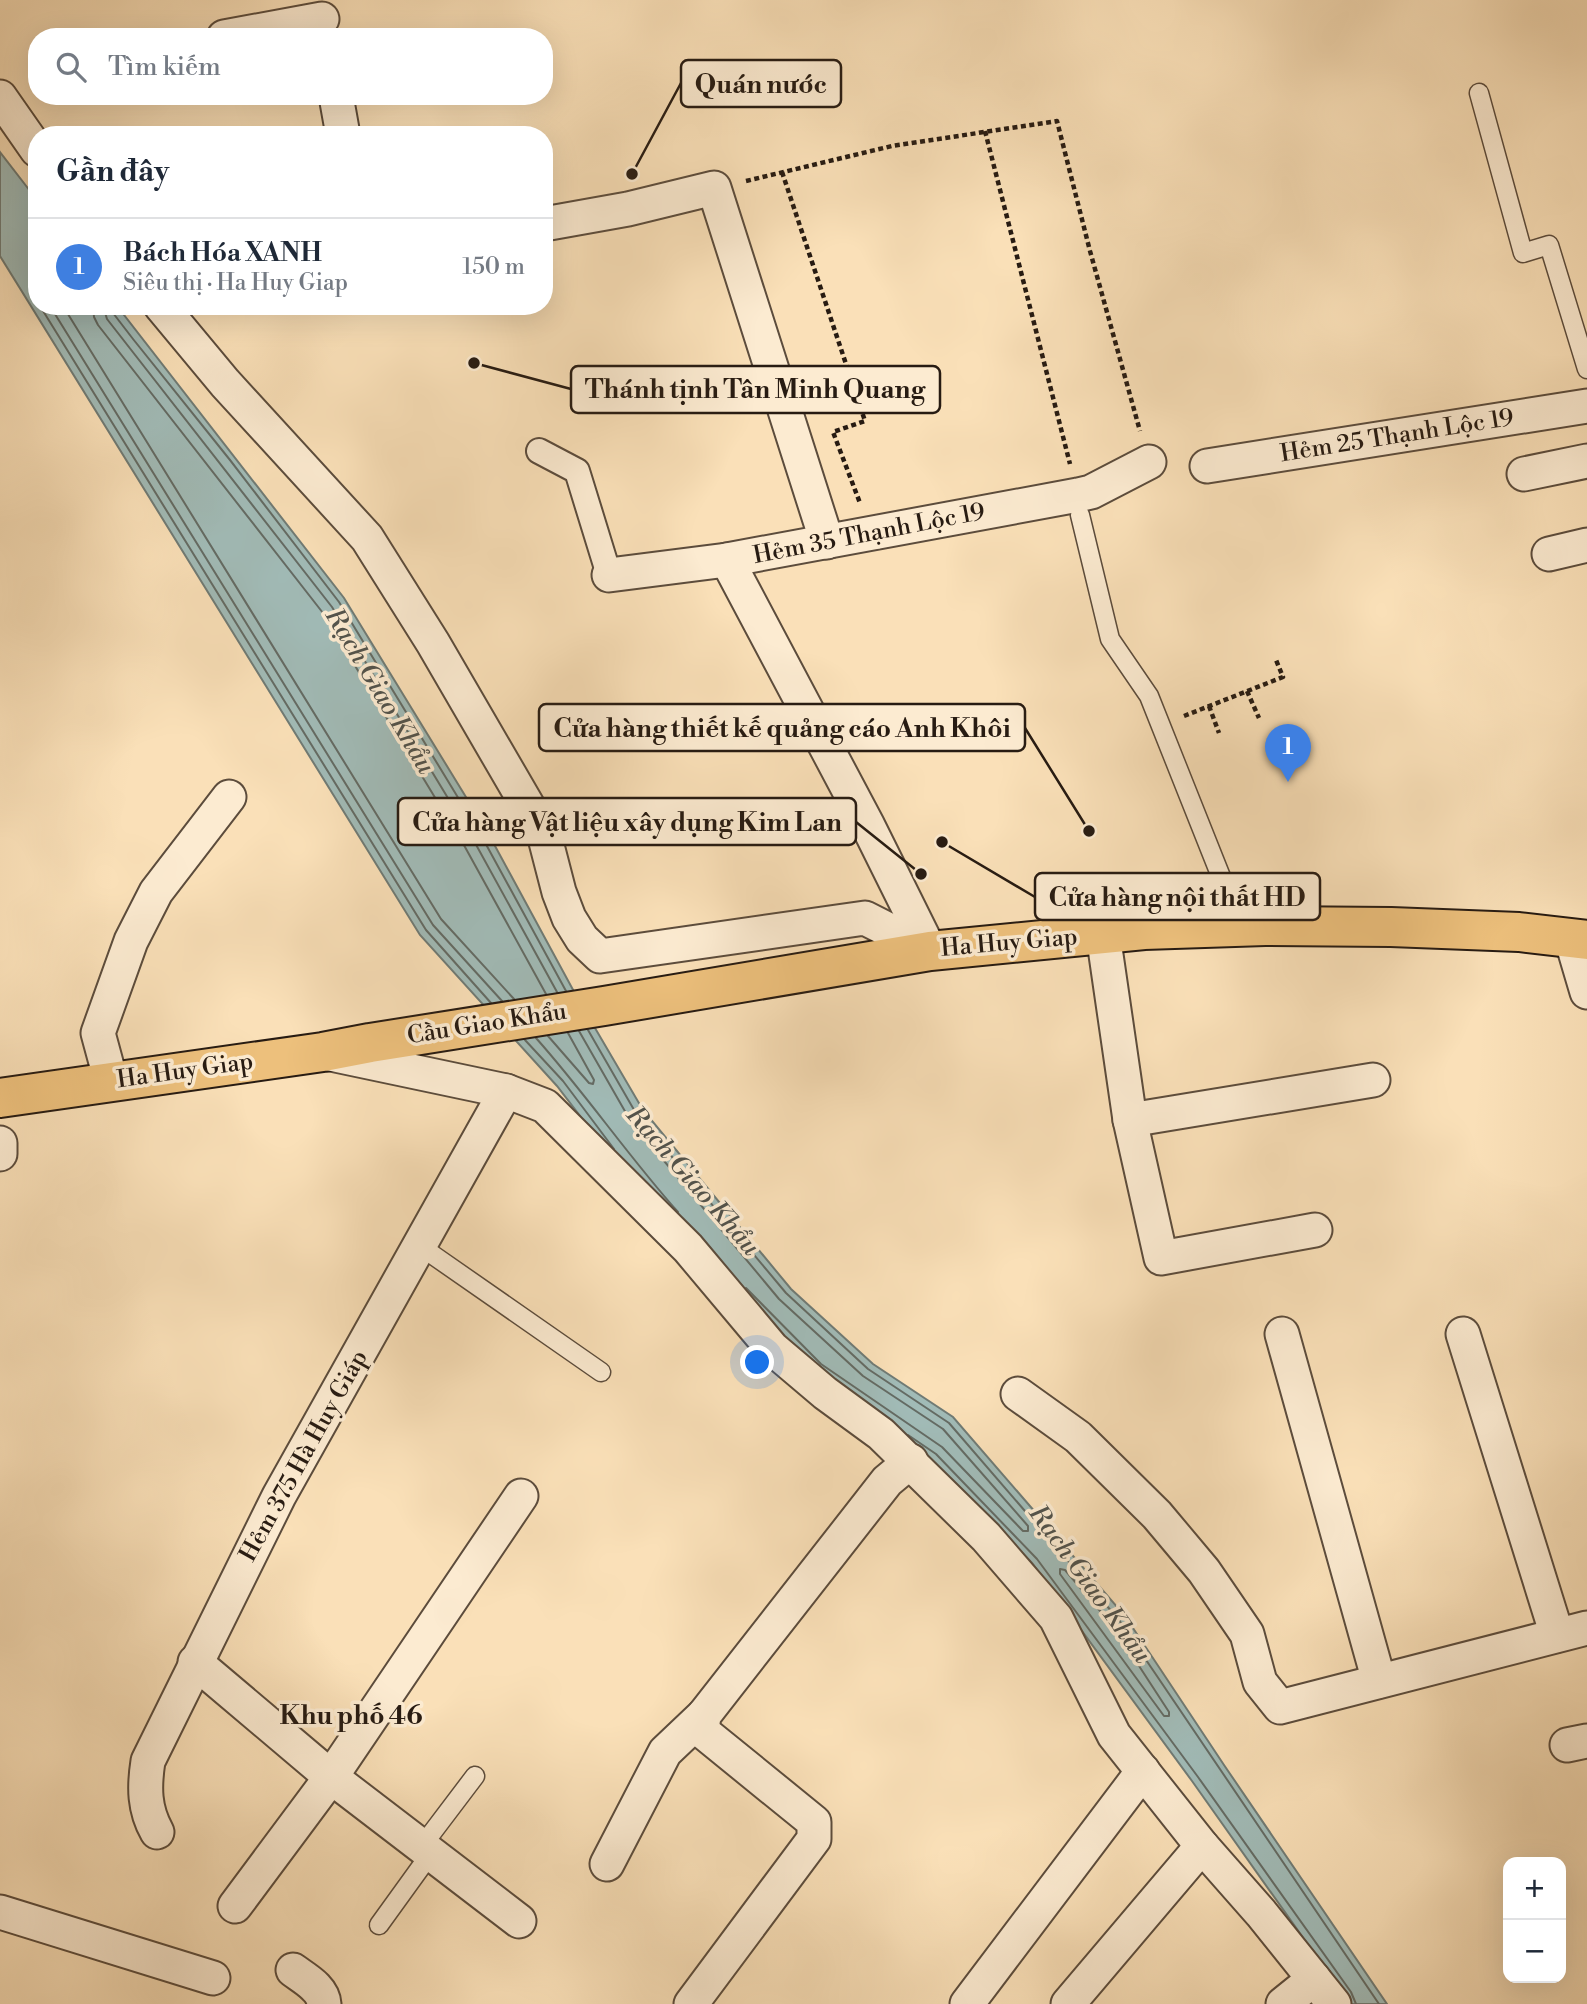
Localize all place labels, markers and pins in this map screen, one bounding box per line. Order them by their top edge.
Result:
callout: Quán nước [681,60,841,107]
callout: Thánh tịnh Tân Minh Quang [571,366,940,413]
callout: Cửa hàng thiết kế quảng cáo Anh Khôi [539,704,1025,751]
pin: 1 [1265,724,1311,782]
callout: Cửa hàng Vật liệu xây dụng Kim Lan [398,798,856,845]
callout: Cửa hàng nội thất HD [1035,873,1320,920]

